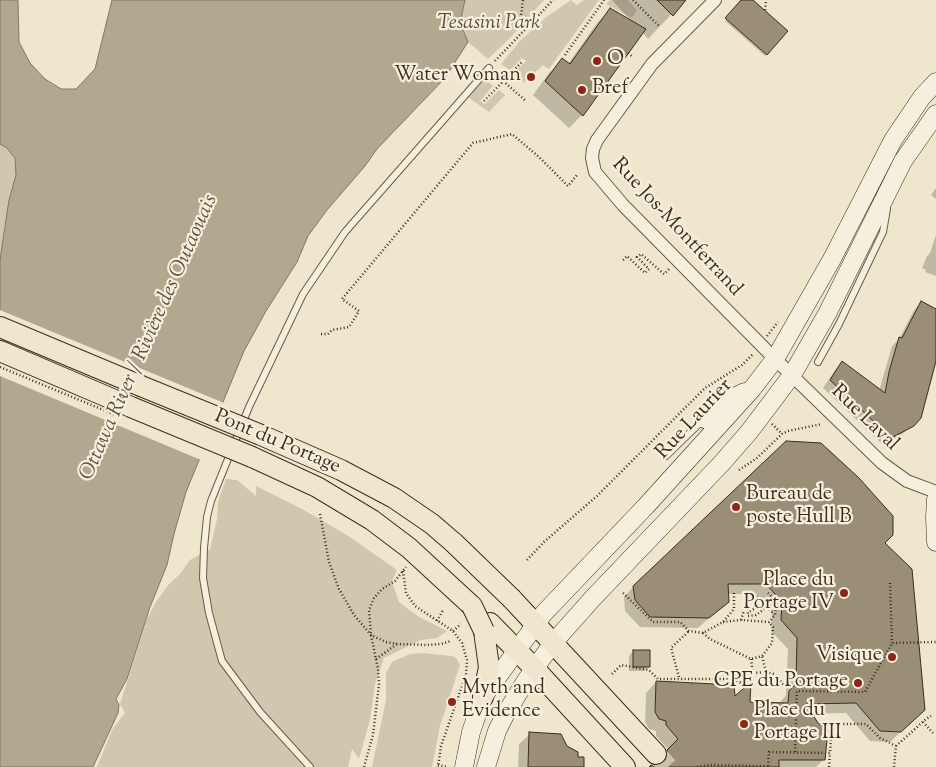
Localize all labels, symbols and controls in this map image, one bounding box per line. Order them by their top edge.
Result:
park label: Tesasini Park [438,13,540,37]
place label: O [607,49,624,73]
marker: O [591,55,603,67]
place label: Water Woman [394,65,521,89]
marker: Water Woman [525,71,537,83]
place label: Bref [592,78,628,102]
marker: Bref [576,84,588,96]
street label: Rue Jos-Montferrand [606,154,746,302]
water label: Ottawa River / Rivière des Outaouais [75,191,225,485]
street label: Rue Laurier [652,375,738,465]
street label: Rue Laval [825,381,903,457]
street label: Pont du Portage [210,406,344,480]
place label: Bureau de poste Hull B [746,484,852,531]
marker: Bureau de poste Hull B [730,501,742,513]
place label: Place du Portage IV [743,570,834,617]
marker: Place du Portage IV [838,587,850,599]
place label: Visique [816,645,882,669]
marker: Visique [886,651,898,663]
place label: CPE du Portage [714,671,848,695]
marker: CPE du Portage [852,677,864,689]
place label: Myth and Evidence [462,678,545,725]
marker: Myth and Evidence [446,696,458,708]
place label: Place du Portage III [754,700,842,747]
marker: Place du Portage III [738,718,750,730]

